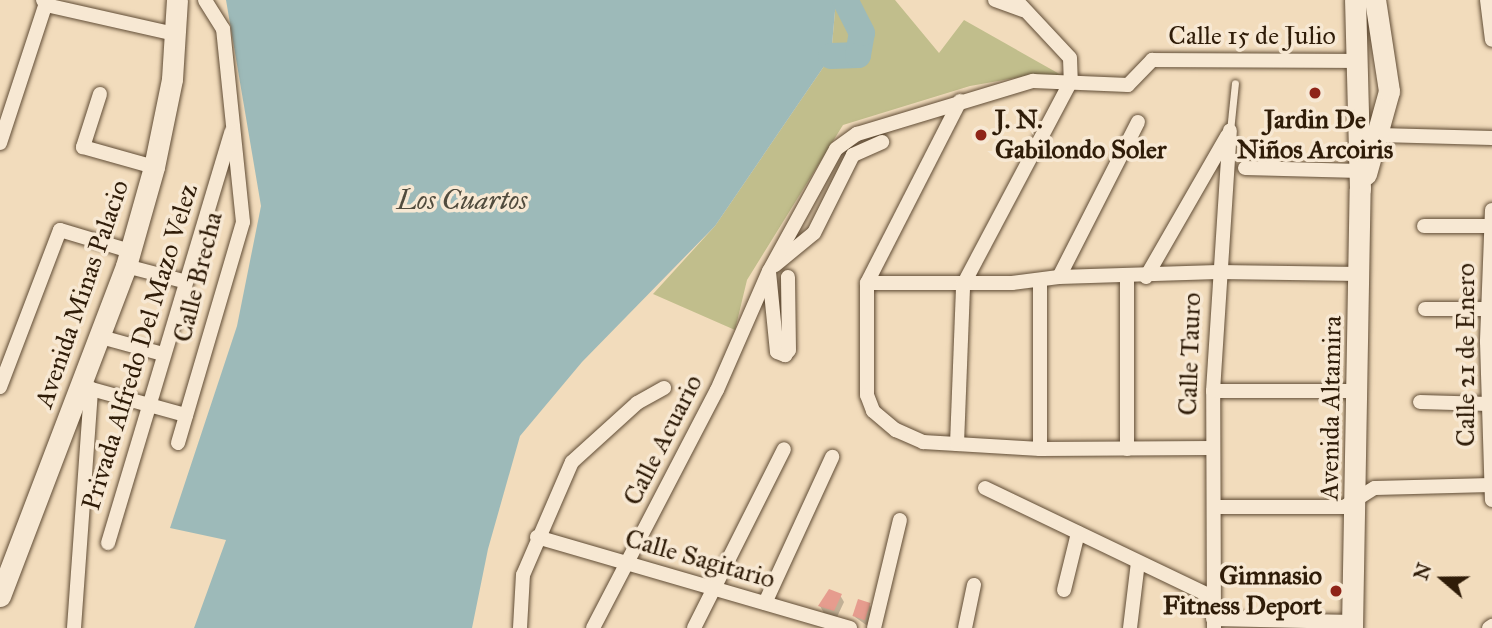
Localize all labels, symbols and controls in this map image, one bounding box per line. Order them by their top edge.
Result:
street label: Calle 15 de Julio [1168,20,1336,52]
marker: Jardin De Niños Arcoiris [1307,85,1323,101]
place label: J. N. Gabilondo Soler [995,104,1167,166]
place label: Jardin De Niños Arcoiris [1237,104,1393,166]
marker: J. N. Gabilondo Soler [973,127,989,143]
street label: Avenida Minas Palacio [28,176,136,412]
street label: Privada Alfredo Del Mazo Velez [75,180,205,514]
water label: Los Cuartos [397,183,527,217]
street label: Calle Brecha [167,209,229,345]
street label: Calle 21 de Enero [1450,263,1482,447]
street label: Calle Tauro [1172,292,1208,416]
street label: Avenida Altamira [1314,315,1348,501]
street label: Calle Acuario [617,369,709,511]
street label: Calle Sagitario [621,523,779,595]
north arrow [1408,544,1478,614]
place label: Gimnasio Fitness Deport [1163,560,1322,622]
text: N [1409,560,1436,583]
marker: Gimnasio Fitness Deport [1328,583,1344,599]

